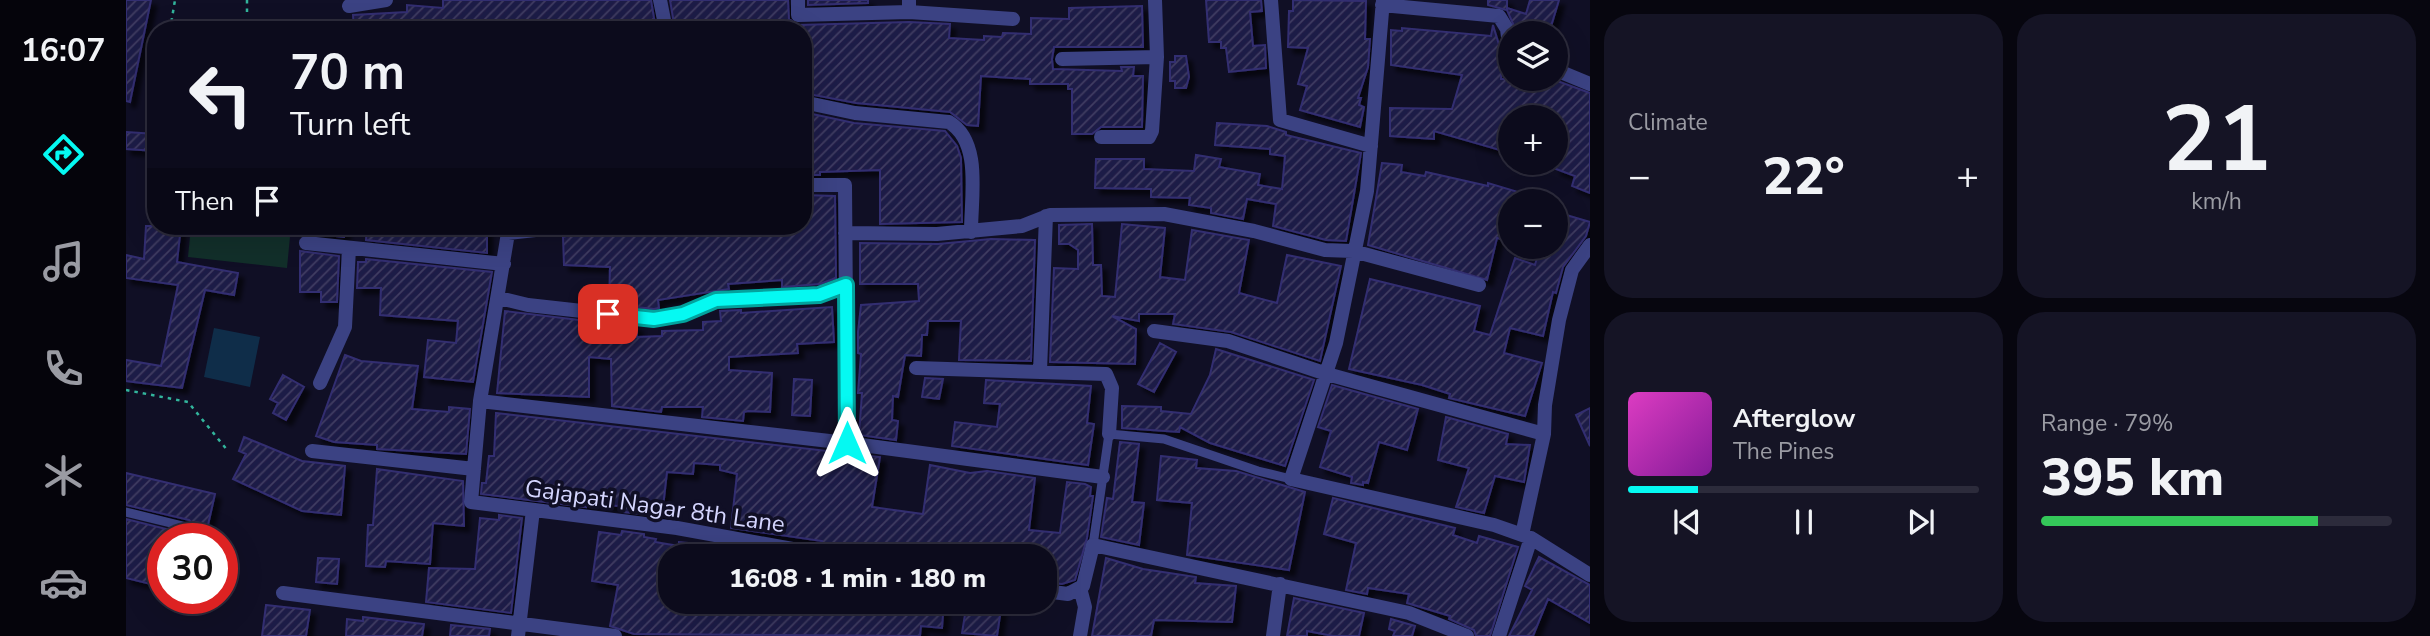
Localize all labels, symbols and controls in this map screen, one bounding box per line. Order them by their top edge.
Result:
map controls [1498,21,1568,259]
button: layers [1498,21,1568,91]
text: 16:07 [21,29,105,72]
text: 70 m [290,39,405,106]
icon: left [175,49,266,140]
text: 21 [2162,78,2271,202]
text: Turn left [290,103,410,146]
button: + [1498,105,1568,175]
text: Climate [1628,107,1708,138]
icon: directions [39,130,88,179]
text: 22° [1762,141,1845,212]
text: − [1628,151,1651,202]
text: + [1956,151,1979,202]
icon: arrive [248,182,286,220]
text: Then [175,184,234,219]
text: km/h [2191,186,2242,217]
button: − [1498,189,1568,259]
icon: music [39,237,88,286]
pin [578,284,638,344]
icon: arrive [589,295,627,333]
icon: phone [39,344,88,393]
text: Afterglow [1733,401,1856,436]
position arrow [810,406,884,480]
text: Range · 79% [2041,408,2173,439]
text: The Pines [1733,436,1834,467]
text: 395 km [2041,442,2224,513]
icon: climate [39,451,88,500]
street label: Gajapati Nagar 8th Lane [523,472,787,540]
icon: previous [1668,503,1706,541]
icon: pause [1785,503,1823,541]
icon: next [1902,503,1940,541]
speed limit sign: 30 [147,523,238,614]
icon: car [39,558,88,607]
text: 16:08 · 1 min · 180 m [729,561,986,596]

